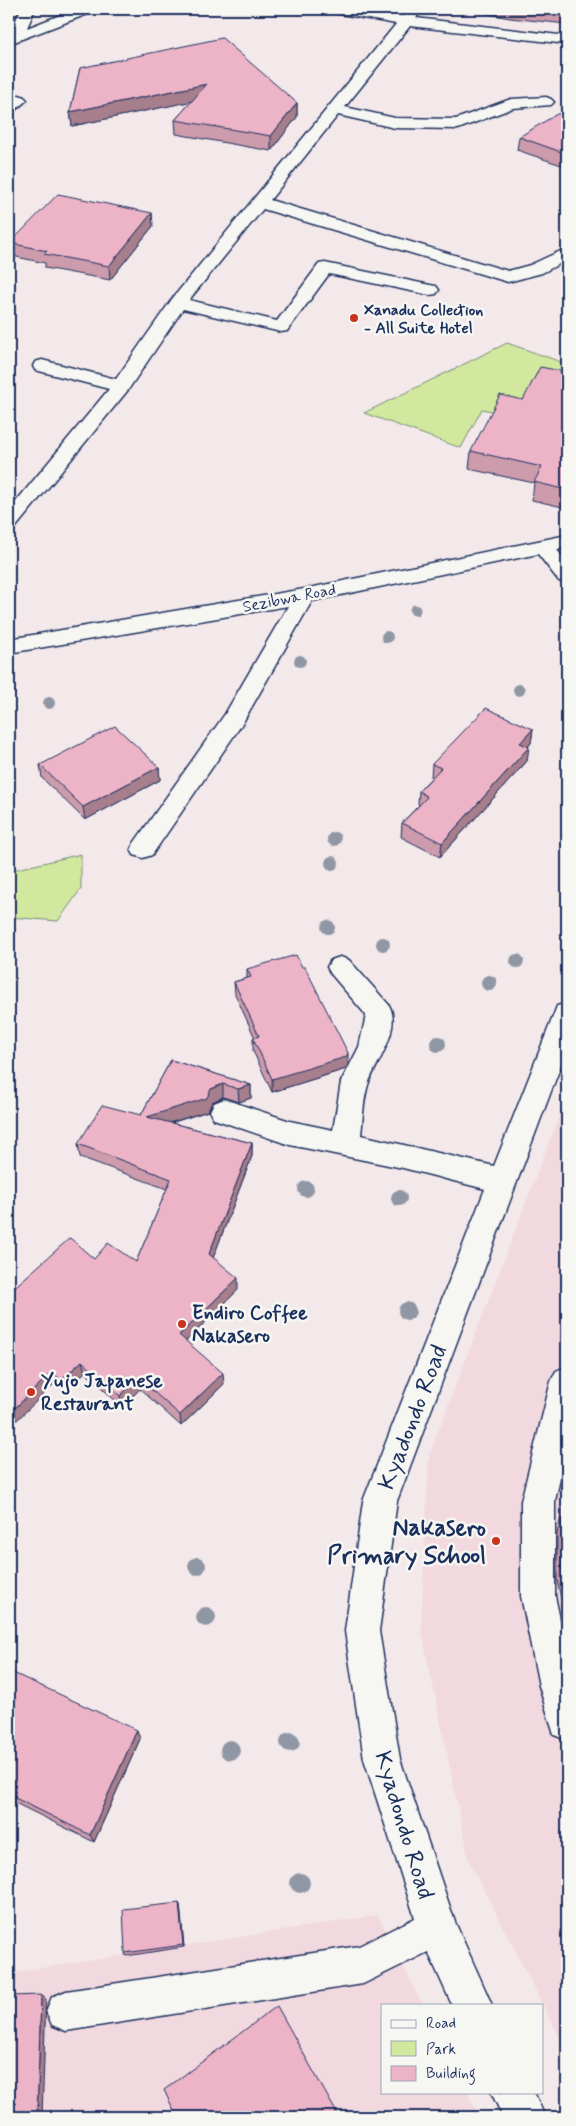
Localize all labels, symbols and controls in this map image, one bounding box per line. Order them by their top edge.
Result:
place label: Xanadu Collection - All Suite Hotel [364,300,483,339]
marker: Xanadu Collection - All Suite Hotel [348,312,360,324]
street label: Sezibwa Road [241,579,338,618]
place label: Endiro Coffee Nakasero [192,1300,308,1350]
marker: Endiro Coffee Nakasero [176,1318,188,1330]
street label: Kyadondo Road [371,1340,455,1495]
place label: Yujo Japanese Restaurant [41,1368,163,1418]
marker: Yujo Japanese Restaurant [25,1386,37,1398]
place label: Nakasero Primary School [327,1513,486,1572]
marker: Nakasero Primary School [490,1535,502,1547]
street label: Kyadondo Road [366,1748,441,1903]
legend [381,2004,544,2094]
text: Road [426,2014,456,2034]
text: Park [426,2040,456,2060]
text: Building [426,2064,476,2085]

